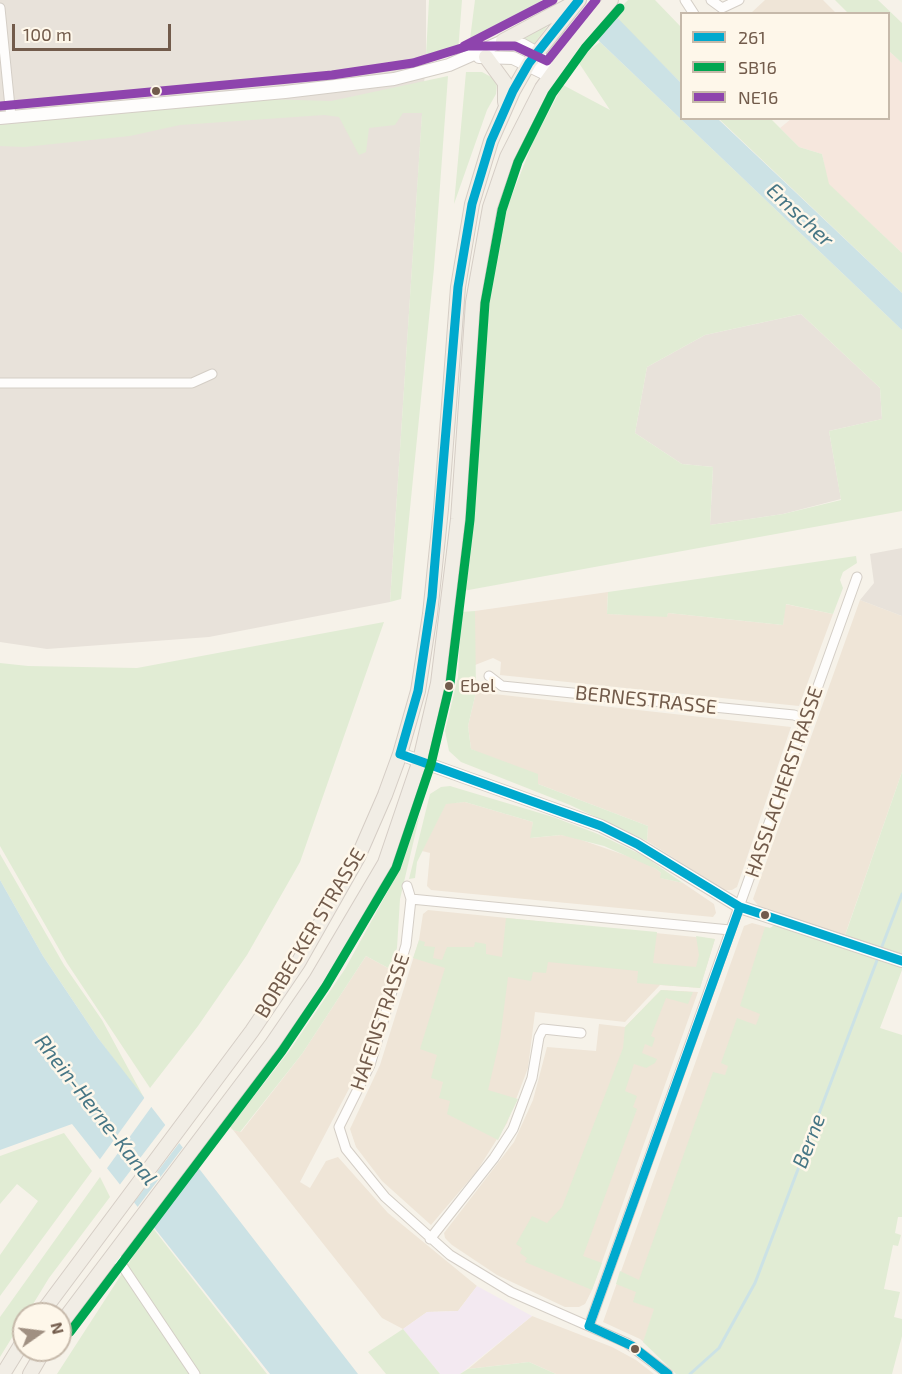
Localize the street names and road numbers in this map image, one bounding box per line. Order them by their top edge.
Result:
street label: BERNESTRASSE [574,681,718,719]
street label: HASSLACHERSTRASSE [740,683,828,881]
street label: BORBECKER STRASSE [250,844,370,1022]
street label: HAFENSTRASSE [345,950,415,1094]

